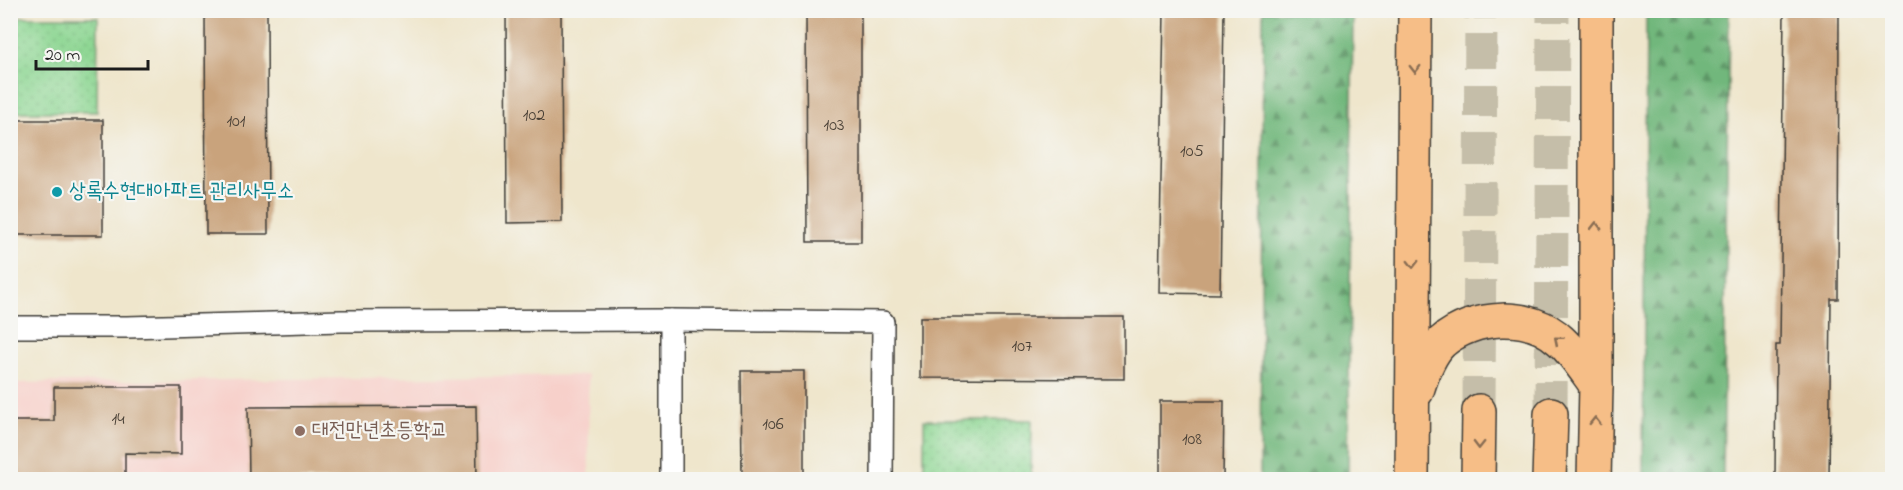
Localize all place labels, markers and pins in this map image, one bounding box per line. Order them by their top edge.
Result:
place label: 상록수현대아파트 관리사무소 [69,177,294,207]
marker: 상록수현대아파트 관리사무소 [50,185,64,199]
place label: 대전만년초등학교 [312,416,447,446]
marker: 대전만년초등학교 [293,424,307,438]

